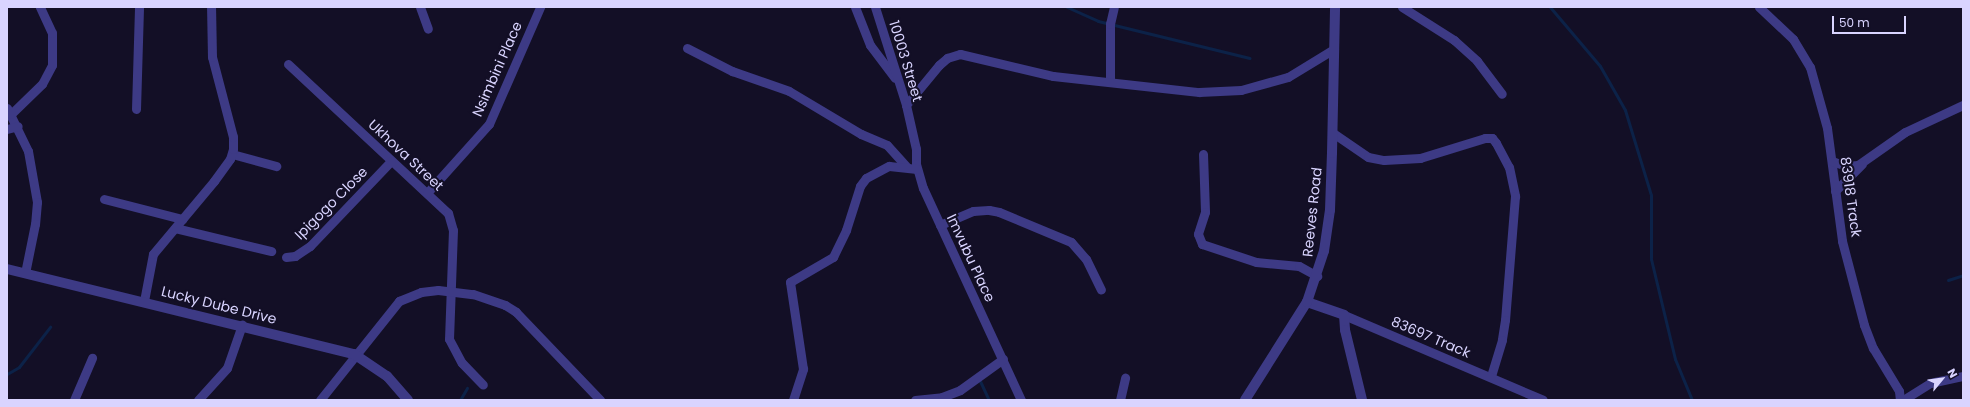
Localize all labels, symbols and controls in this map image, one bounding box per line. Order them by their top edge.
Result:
scale bar [1834,8,1908,34]
text: 50 m [1839,14,1870,31]
street label: 10003 Street [886,18,926,104]
street label: Nsimbini Place [469,19,525,119]
street label: Ukhova Street [365,116,447,194]
street label: 83918 Track [1837,156,1865,238]
street label: Ipigogo Close [291,163,371,243]
street label: Reeves Road [1299,166,1325,258]
street label: Imvubu Place [943,211,999,305]
street label: Lucky Dube Drive [160,283,278,327]
street label: 83697 Track [1389,313,1473,361]
north arrow [1922,359,1962,399]
text: N [1943,366,1961,381]

